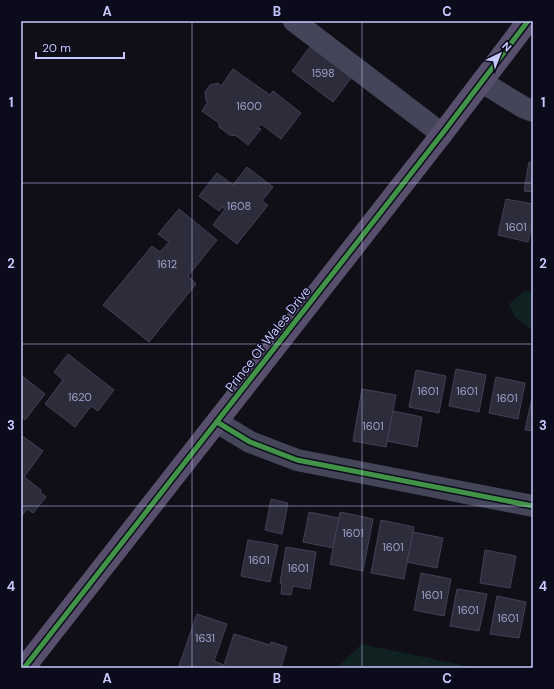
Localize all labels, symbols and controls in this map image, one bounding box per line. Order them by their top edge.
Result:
text: A [102,3,112,20]
text: B [273,3,281,20]
text: C [442,3,452,20]
scale bar [36,34,124,60]
north arrow [480,34,520,74]
text: N [499,39,515,55]
text: 20 m [42,40,71,56]
house number: 1598 [311,66,335,80]
text: 1 [9,94,13,111]
text: 1 [541,94,545,111]
house number: 1600 [236,99,262,113]
house number: 1608 [227,199,251,213]
house number: 1601 [505,220,527,234]
text: 2 [7,255,15,272]
text: 2 [539,255,547,272]
house number: 1612 [157,257,177,271]
street label: Prince Of Wales Drive [222,283,314,395]
house number: 1601 [417,384,439,398]
house number: 1601 [456,384,478,398]
house number: 1620 [68,390,92,404]
house number: 1601 [496,391,518,405]
text: 3 [7,417,15,434]
text: 3 [539,417,547,434]
house number: 1601 [362,419,384,433]
house number: 1601 [342,526,364,540]
house number: 1601 [382,540,404,554]
house number: 1601 [248,553,270,567]
house number: 1601 [287,561,309,575]
text: 4 [7,578,15,595]
text: 4 [539,578,547,595]
house number: 1601 [421,588,443,602]
house number: 1601 [457,603,479,617]
house number: 1601 [497,611,519,625]
house number: 1631 [195,631,215,645]
text: A [102,670,112,687]
text: B [273,670,281,687]
text: C [442,670,452,687]

